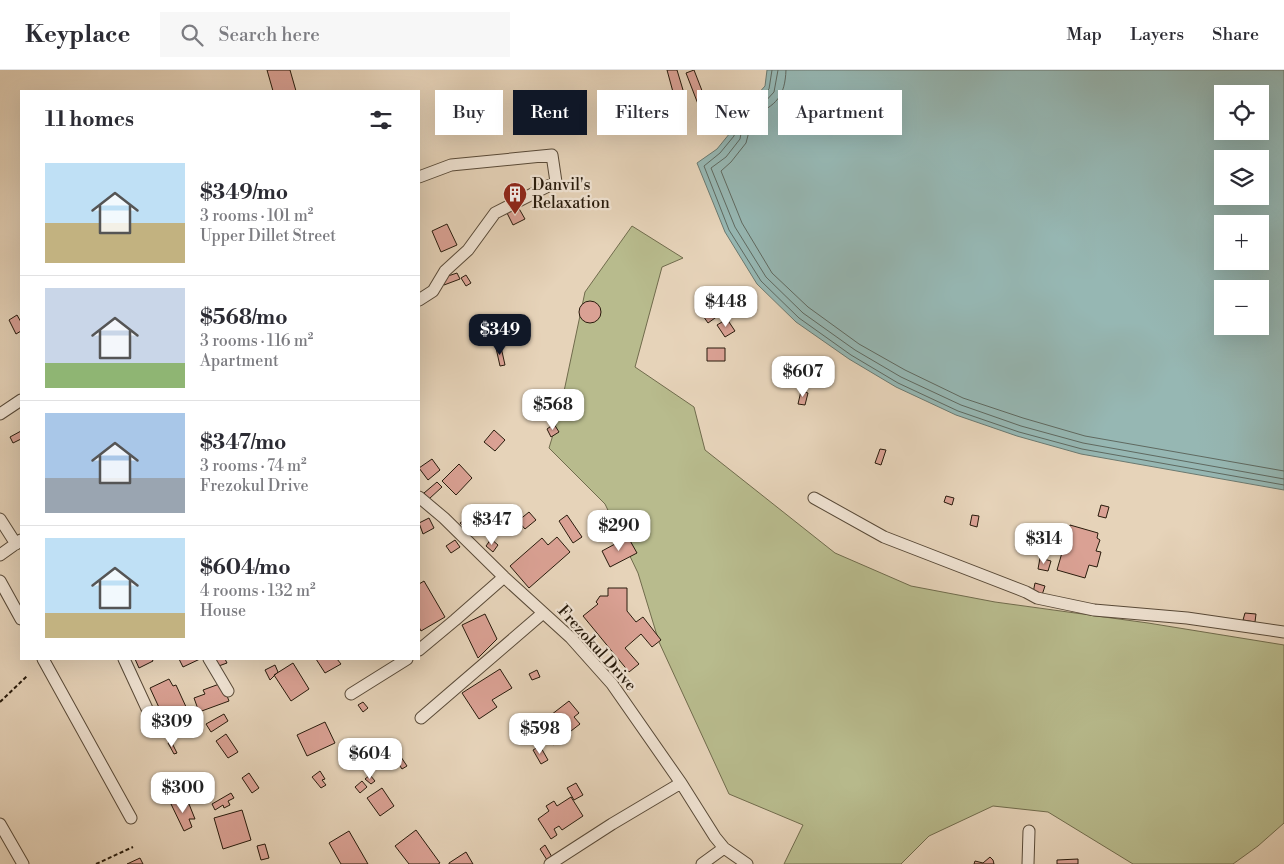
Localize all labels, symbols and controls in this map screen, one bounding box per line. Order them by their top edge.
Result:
search box [160,12,510,57]
text: Keyplace [25,20,130,50]
icon: search [178,21,206,49]
text: Search here [218,23,320,47]
text: Map [1067,23,1102,46]
text: Layers [1130,23,1184,46]
text: Share [1212,23,1259,46]
map controls [1214,85,1269,335]
button: locate [1214,85,1269,140]
chip: Buy [435,90,503,135]
chip: Rent [513,90,587,135]
chip: Filters [597,90,687,135]
chip: New [697,90,768,135]
chip: Apartment [778,90,902,135]
icon: filters [367,106,395,134]
text: 11 homes [45,107,134,133]
button: layers [1214,150,1269,205]
place label: Danvil's Relaxation [532,175,610,213]
text: $349/mo [200,180,288,206]
building icon: Danvil's Relaxation [502,181,528,215]
icon: home [85,183,145,243]
text: 3 rooms · 101 m² [200,206,313,226]
button: + [1214,215,1269,270]
text: Upper Dillet Street [200,226,336,246]
button: − [1214,280,1269,335]
pin: $448 [696,286,756,328]
text: $448 [705,292,747,312]
text: $568/mo [200,305,288,331]
icon: home [85,308,145,368]
pin: $349 [470,314,530,356]
text: $349 [480,320,520,340]
text: 3 rooms · 116 m² [200,331,313,351]
text: Apartment [200,351,279,371]
pin: $607 [773,356,833,398]
text: $607 [783,362,823,382]
pin: $568 [523,388,583,431]
text: $568 [533,395,573,415]
text: $347/mo [200,430,286,456]
icon: home [85,433,145,493]
text: 3 rooms · 74 m² [200,456,307,476]
text: Frezokul Drive [200,476,309,496]
pin: $347 [462,504,522,546]
text: $347 [473,510,511,530]
pin: $290 [589,510,649,552]
text: $290 [598,516,640,536]
pin: $314 [1014,522,1074,565]
text: $314 [1026,529,1062,549]
text: $604/mo [200,555,291,581]
icon: home [85,558,145,618]
text: 4 rooms · 132 m² [200,581,316,601]
text: House [200,601,246,621]
street label: Frezokul Drive [553,601,641,695]
pin: $309 [142,706,202,748]
text: $309 [152,712,192,732]
pin: $598 [510,712,570,755]
text: $598 [520,719,560,739]
pin: $604 [340,738,400,780]
text: $604 [349,744,391,764]
pin: $300 [153,772,213,814]
text: $300 [162,778,204,798]

